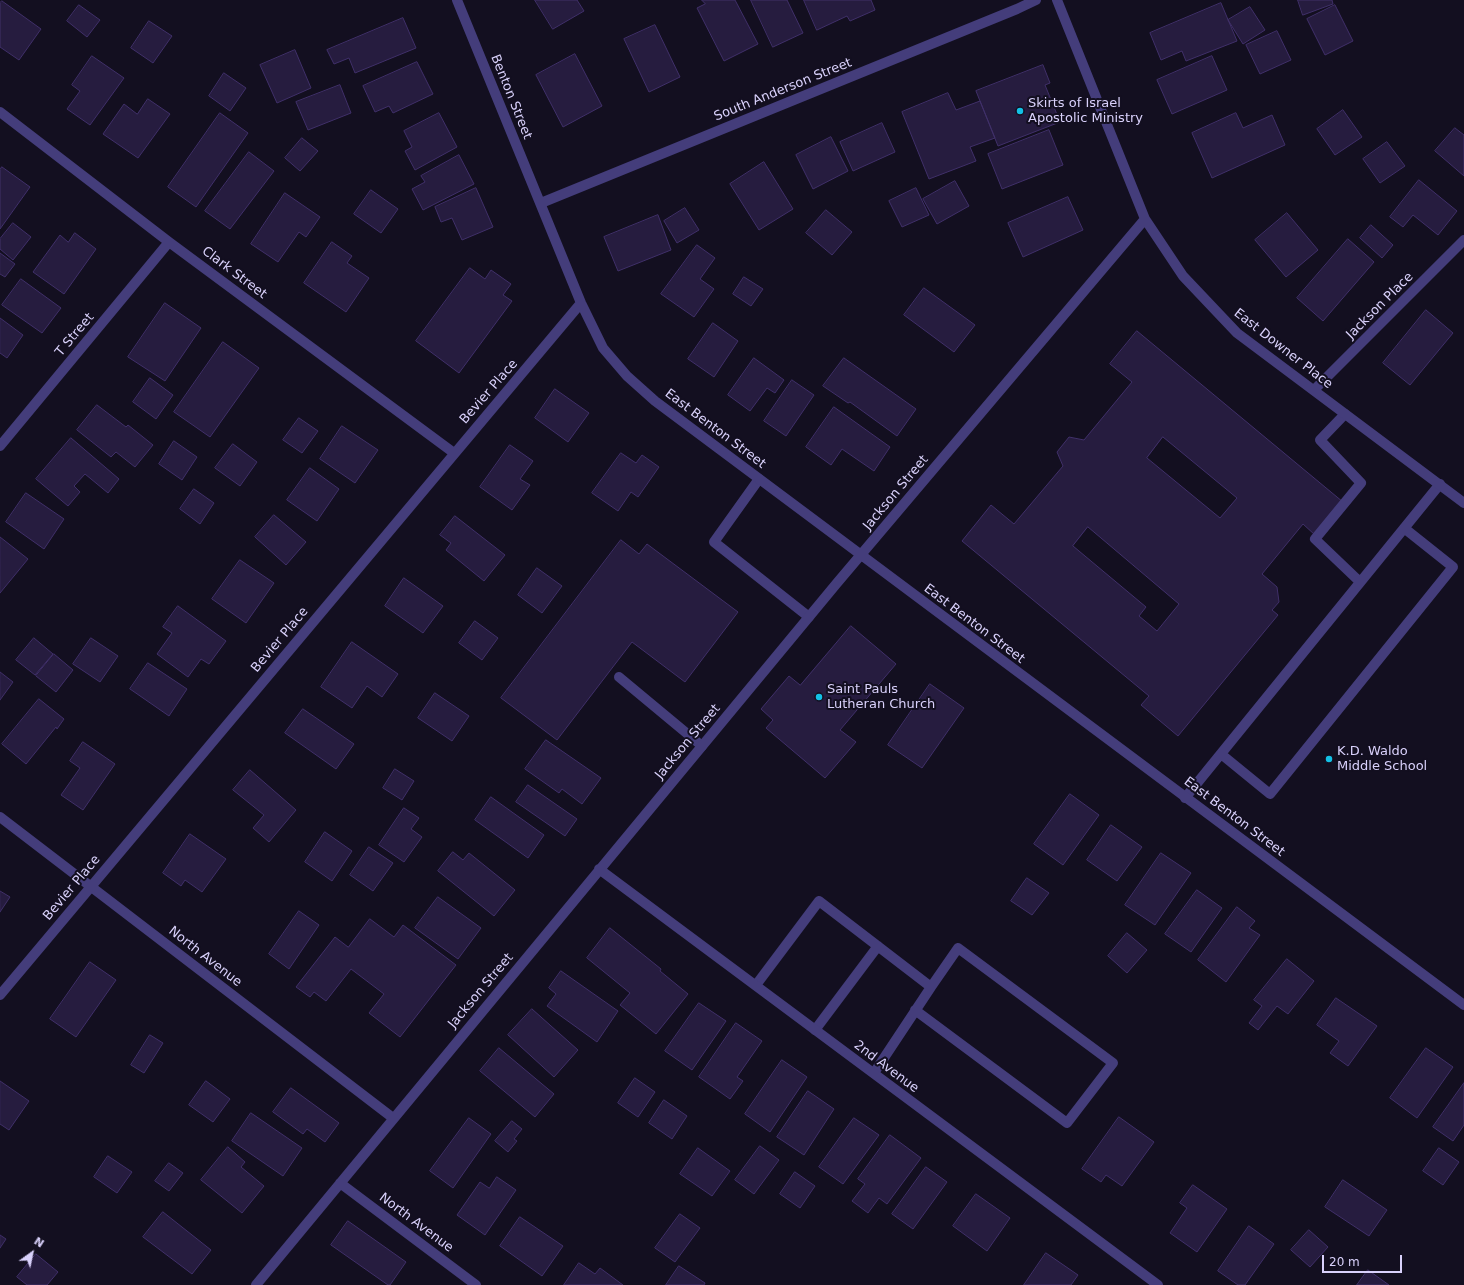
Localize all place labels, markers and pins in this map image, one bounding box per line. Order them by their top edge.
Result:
place label: Skirts of Israel Apostolic Ministry [1028,96,1143,127]
marker: Skirts of Israel Apostolic Ministry [1015,106,1025,116]
place label: Saint Pauls Lutheran Church [827,682,935,713]
marker: Saint Pauls Lutheran Church [814,692,824,702]
place label: K.D. Waldo Middle School [1337,744,1427,775]
marker: K.D. Waldo Middle School [1324,754,1334,764]

